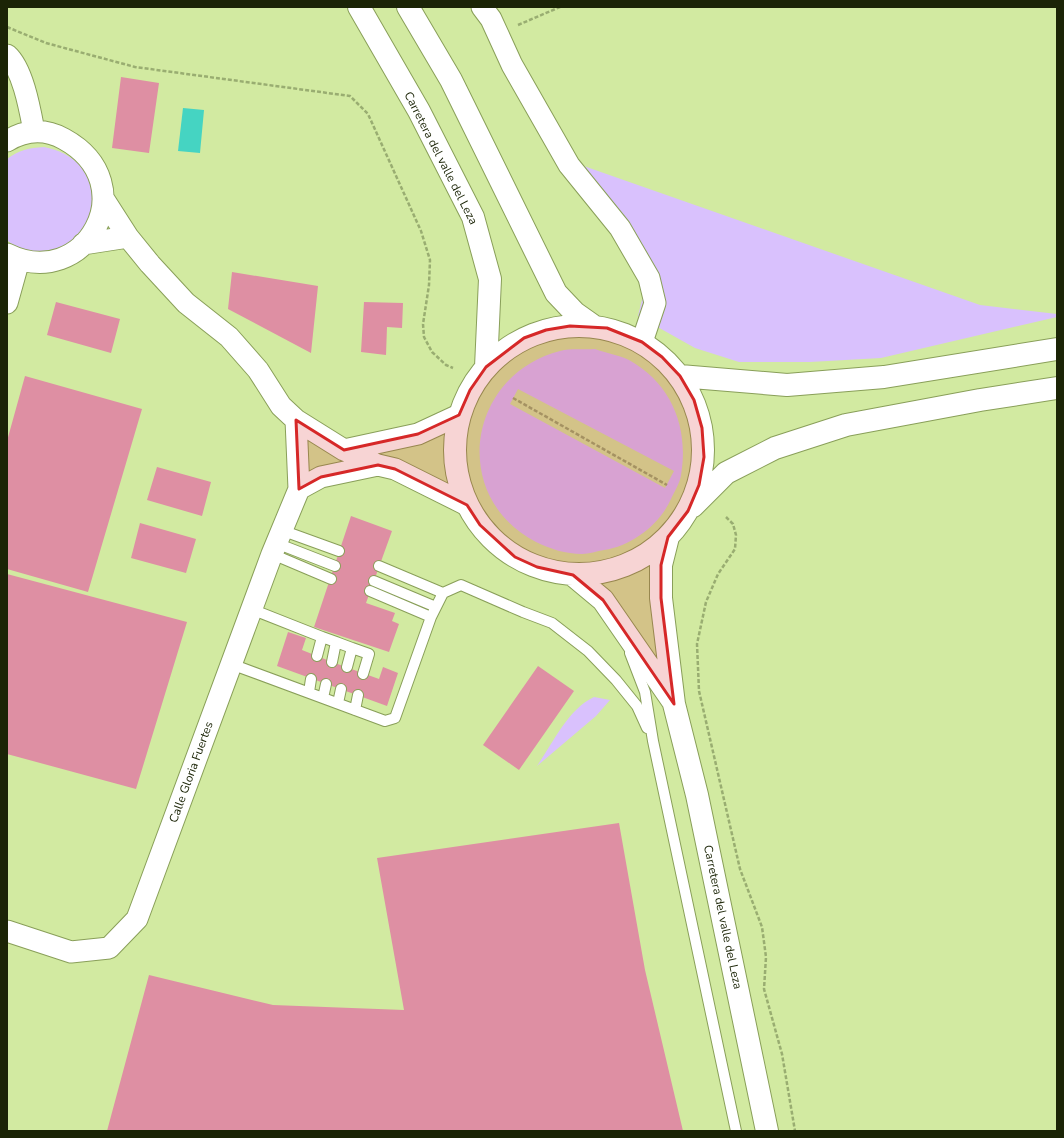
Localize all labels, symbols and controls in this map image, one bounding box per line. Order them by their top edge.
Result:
street label: Carretera del valle del Leza [401,89,481,227]
street label: Calle Gloria Fuertes [165,719,217,825]
street label: Carretera del valle del Leza [700,843,746,991]

